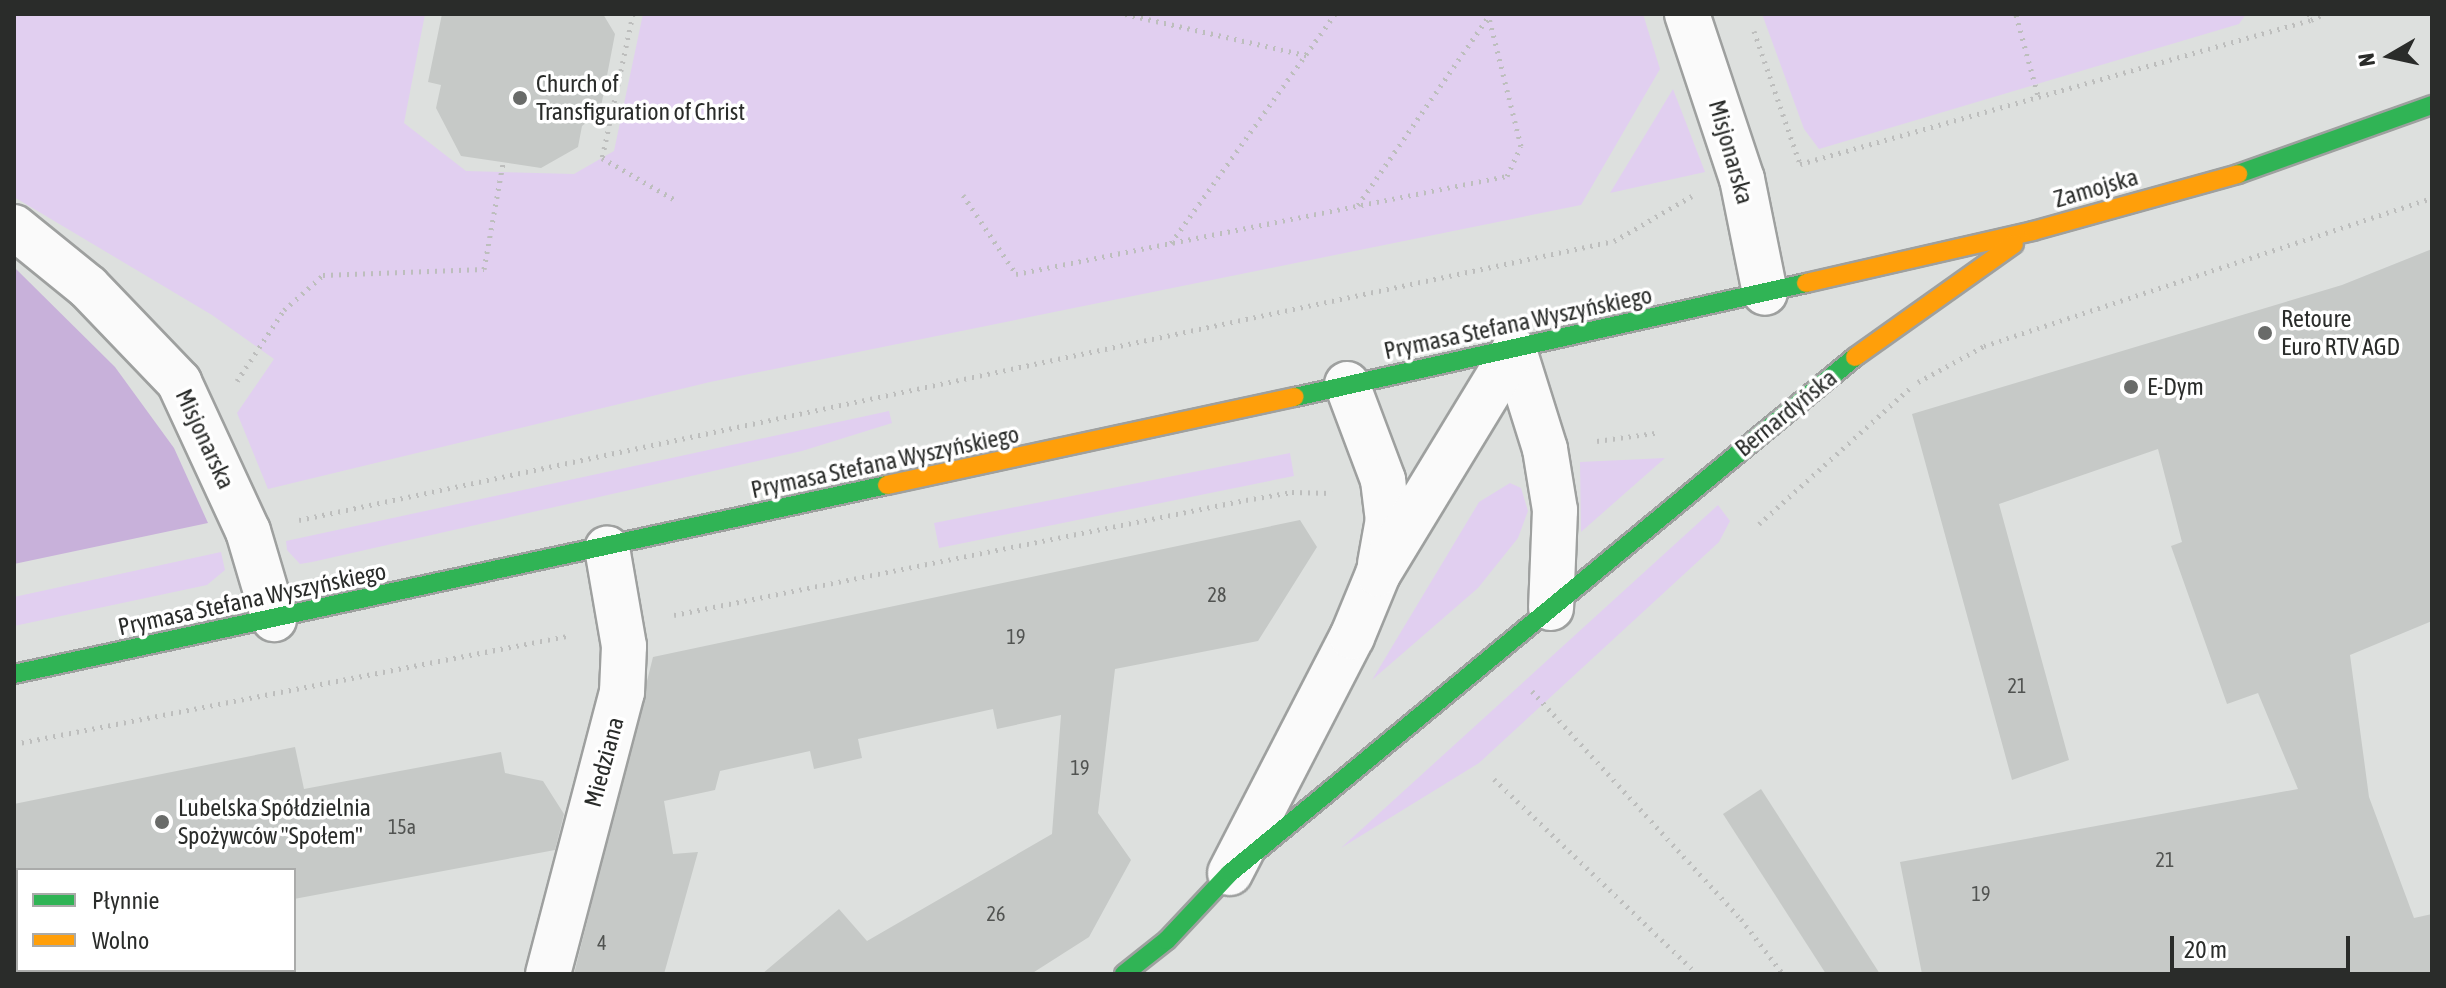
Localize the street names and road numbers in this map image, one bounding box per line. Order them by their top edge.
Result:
street label: Misjonarska [1702,97,1760,207]
street label: Zamojska [2051,162,2141,214]
street label: Prymasa Stefana Wyszyńskiego [1381,280,1655,366]
street label: Bernardyńska [1729,363,1843,463]
street label: Misjonarska [169,384,241,494]
street label: Prymasa Stefana Wyszyńskiego [748,419,1022,505]
street label: Prymasa Stefana Wyszyńskiego [115,556,389,642]
street label: Miedziana [578,714,630,810]

